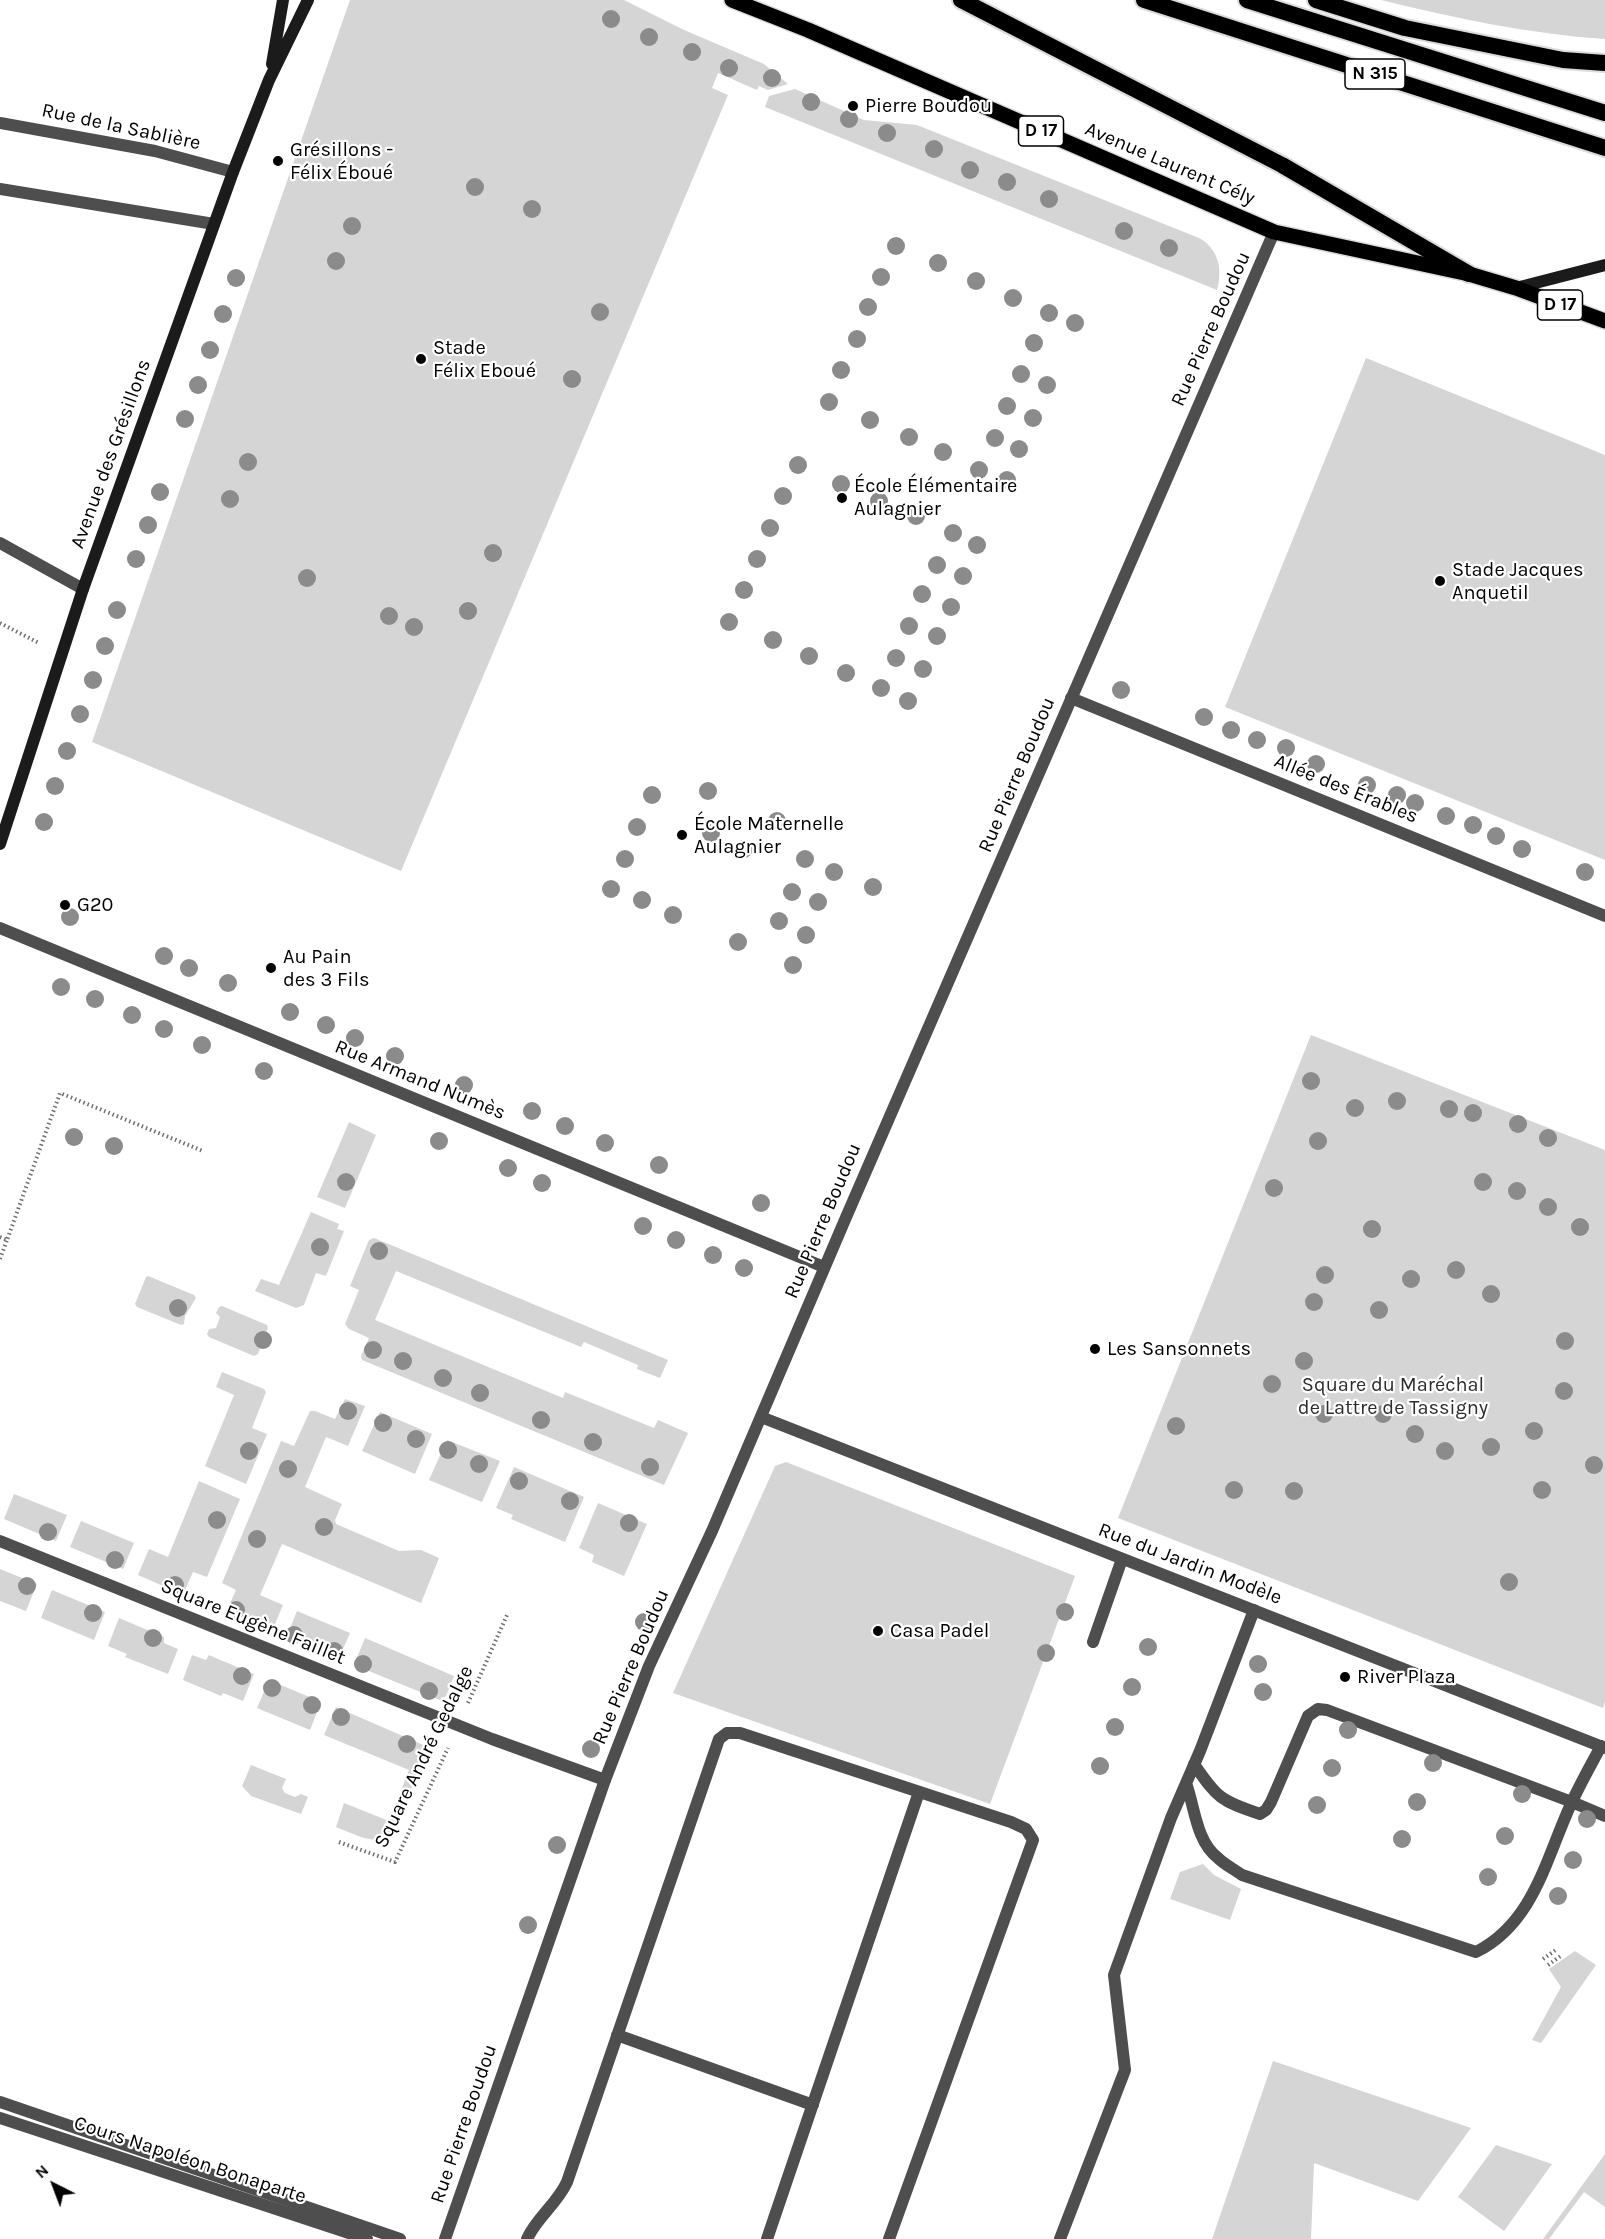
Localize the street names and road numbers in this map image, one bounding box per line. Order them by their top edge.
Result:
road number: N 315 [1345,59,1405,89]
street label: Rue de la Sablière [39,98,203,156]
road number: D 17 [1018,116,1064,146]
street label: Avenue Laurent Cély [1081,117,1259,211]
street label: Rue Pierre Boudou [1166,248,1256,410]
road number: D 17 [1538,290,1582,320]
street label: Avenue des Grésillons [66,356,156,552]
street label: Rue Pierre Boudou [973,694,1061,856]
street label: Allée des Érables [1271,749,1421,829]
street label: Rue Armand Numès [331,1035,509,1125]
street label: Rue Pierre Boudou [779,1140,867,1302]
street label: Rue du Jardin Modèle [1095,1518,1285,1610]
street label: Square Eugène Faillet [157,1574,349,1670]
street label: Rue Pierre Boudou [587,1586,675,1748]
street label: Square André Gedalge [369,1662,479,1852]
street label: Rue Pierre Boudou [426,2041,502,2207]
street label: Cours Napoléon Bonaparte [71,2111,309,2209]

